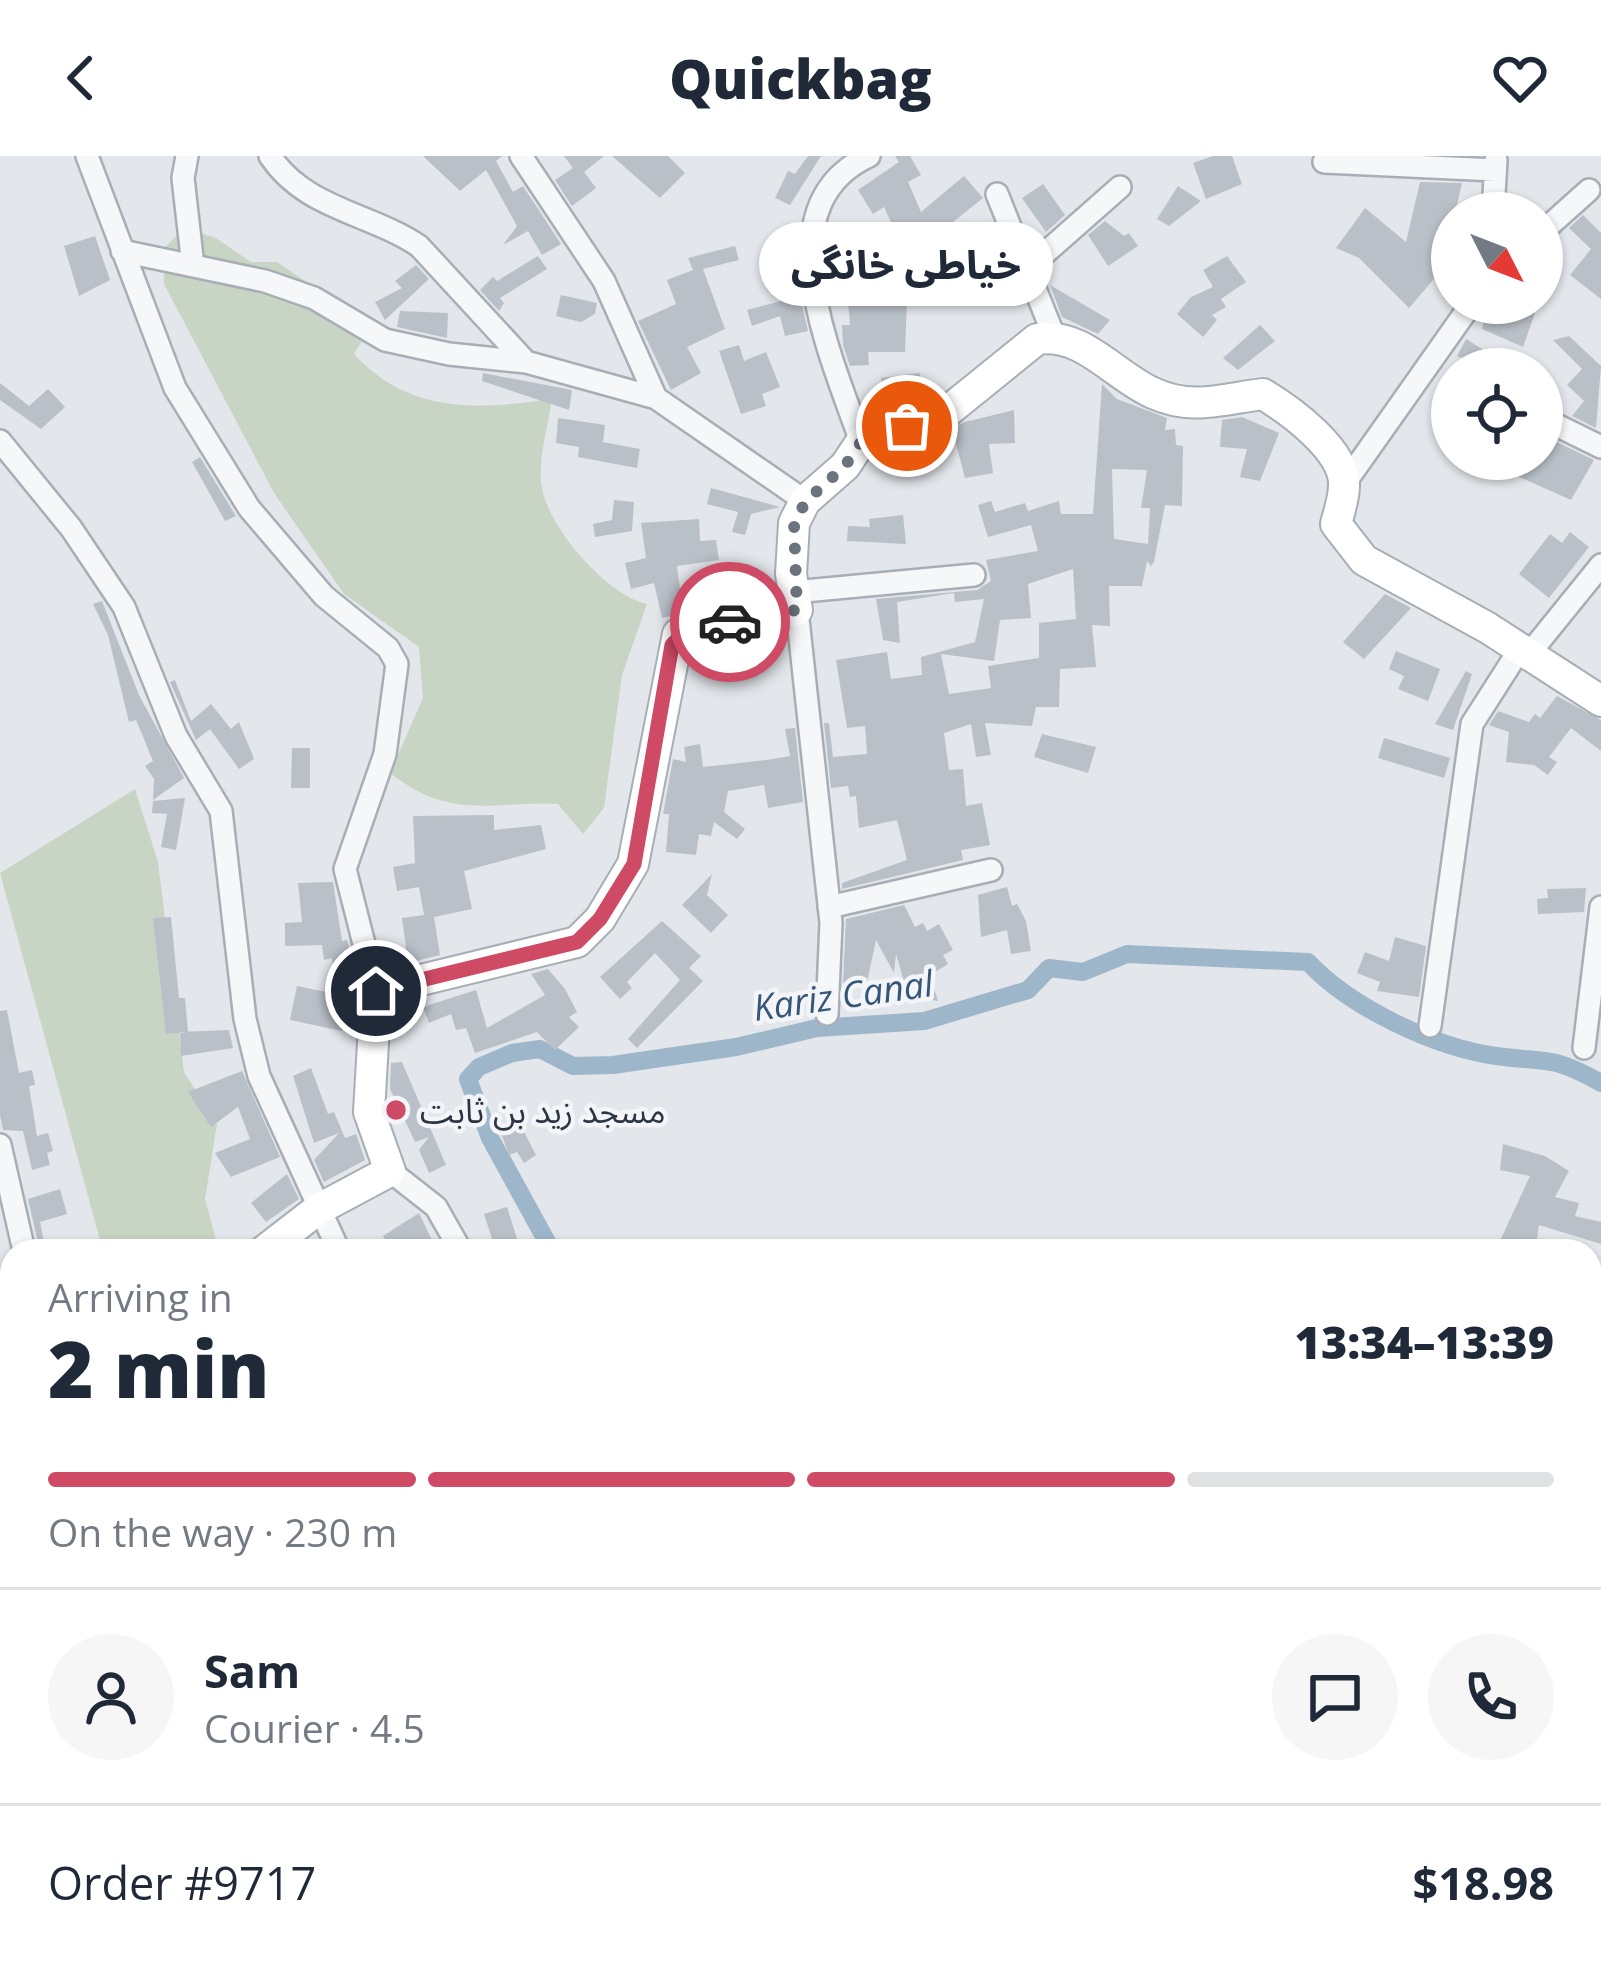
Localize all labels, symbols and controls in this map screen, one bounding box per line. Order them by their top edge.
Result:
text: Quickbag [669,41,932,115]
icon: back [48,45,114,111]
icon: heart [1487,45,1553,111]
north arrow [1431,192,1563,324]
map controls [1431,192,1563,480]
callout: خیاطی خانگی [760,222,1054,306]
text: خیاطی خانگی [791,237,1021,290]
button: locate [1431,348,1563,480]
pin [856,375,958,477]
icon: bag [874,393,940,459]
courier [670,562,790,682]
icon: car [697,589,763,655]
pin [325,940,427,1042]
icon: home [343,958,409,1024]
water label: Kariz Canal [750,958,937,1032]
place label: مسجد زید بن ثابت [420,1088,666,1133]
marker: مسجد زید بن ثابت [383,1097,409,1123]
text: Arriving in [48,1270,233,1323]
text: 13:34–13:39 [1295,1311,1554,1372]
text: 2 min [48,1315,270,1421]
text: On the way · 230 m [48,1505,397,1558]
button: person [48,1634,174,1760]
button: chat [1272,1634,1398,1760]
button: phone [1428,1634,1554,1760]
text: Sam [204,1640,300,1701]
text: Courier · 4.5 [204,1701,425,1754]
text: Order #9717 [48,1852,316,1913]
text: $18.98 [1413,1852,1554,1913]

